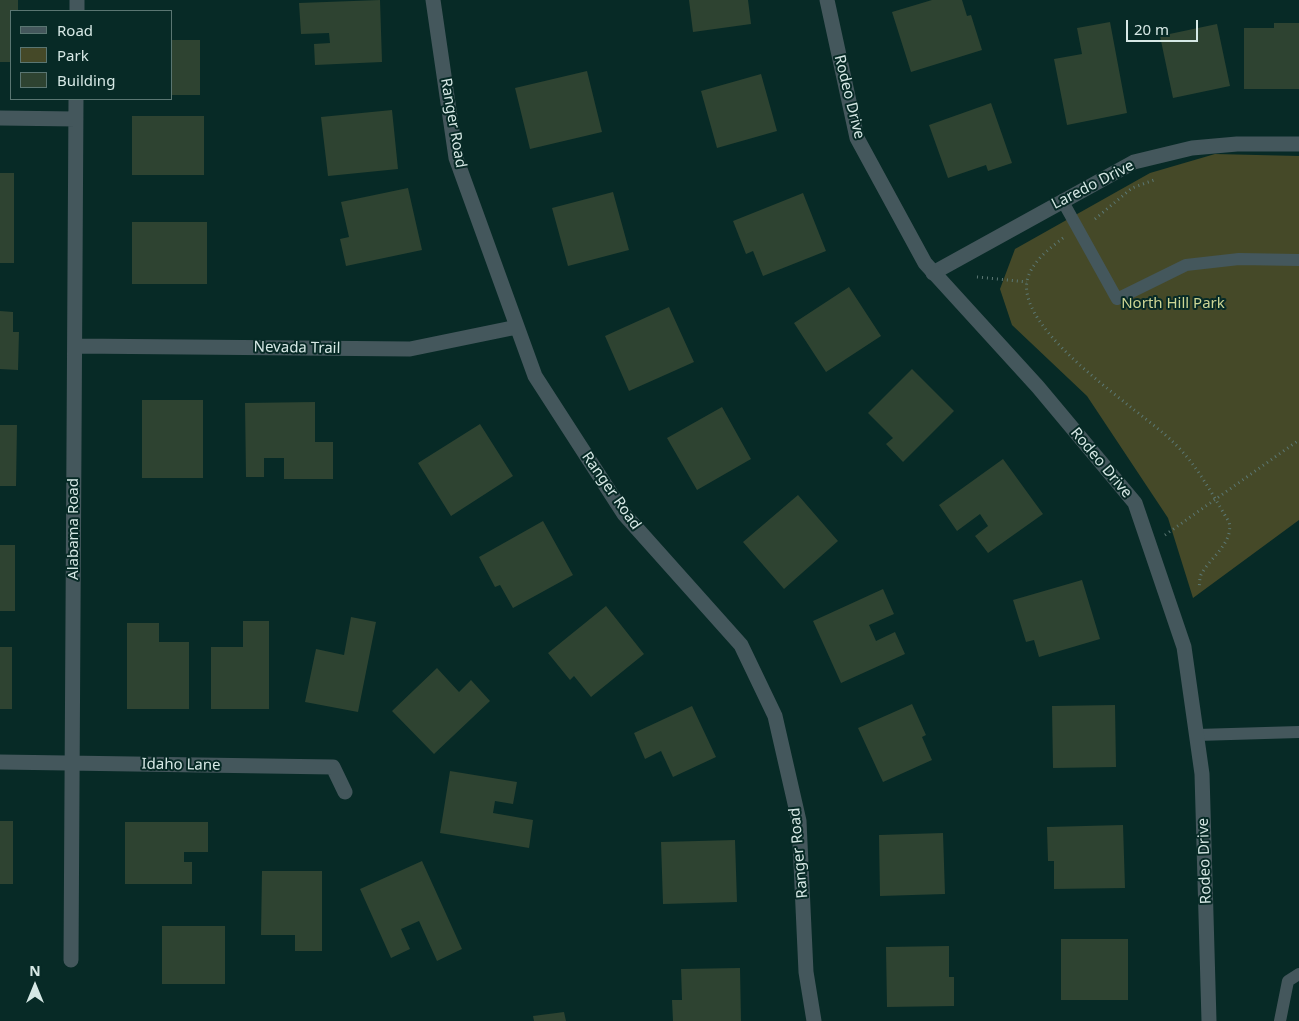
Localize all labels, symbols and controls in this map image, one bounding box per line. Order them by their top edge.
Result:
legend [10,10,172,100]
scale bar [1129,10,1202,42]
text: 20 m [1134,19,1169,39]
text: Road [57,20,93,40]
text: Park [57,45,89,65]
street label: Rodeo Drive [830,53,868,141]
text: Building [57,70,115,90]
street label: Ranger Road [436,77,470,169]
street label: Laredo Drive [1049,157,1137,213]
park label: North Hill Park [1121,295,1225,313]
street label: Nevada Trail [253,338,341,358]
street label: Rodeo Drive [1066,424,1136,502]
street label: Ranger Road [578,449,644,533]
street label: Alabama Road [65,478,83,580]
street label: Idaho Lane [141,755,221,775]
street label: Ranger Road [786,807,812,899]
street label: Rodeo Drive [1195,818,1215,904]
north arrow [10,961,60,1011]
text: N [29,961,41,980]

